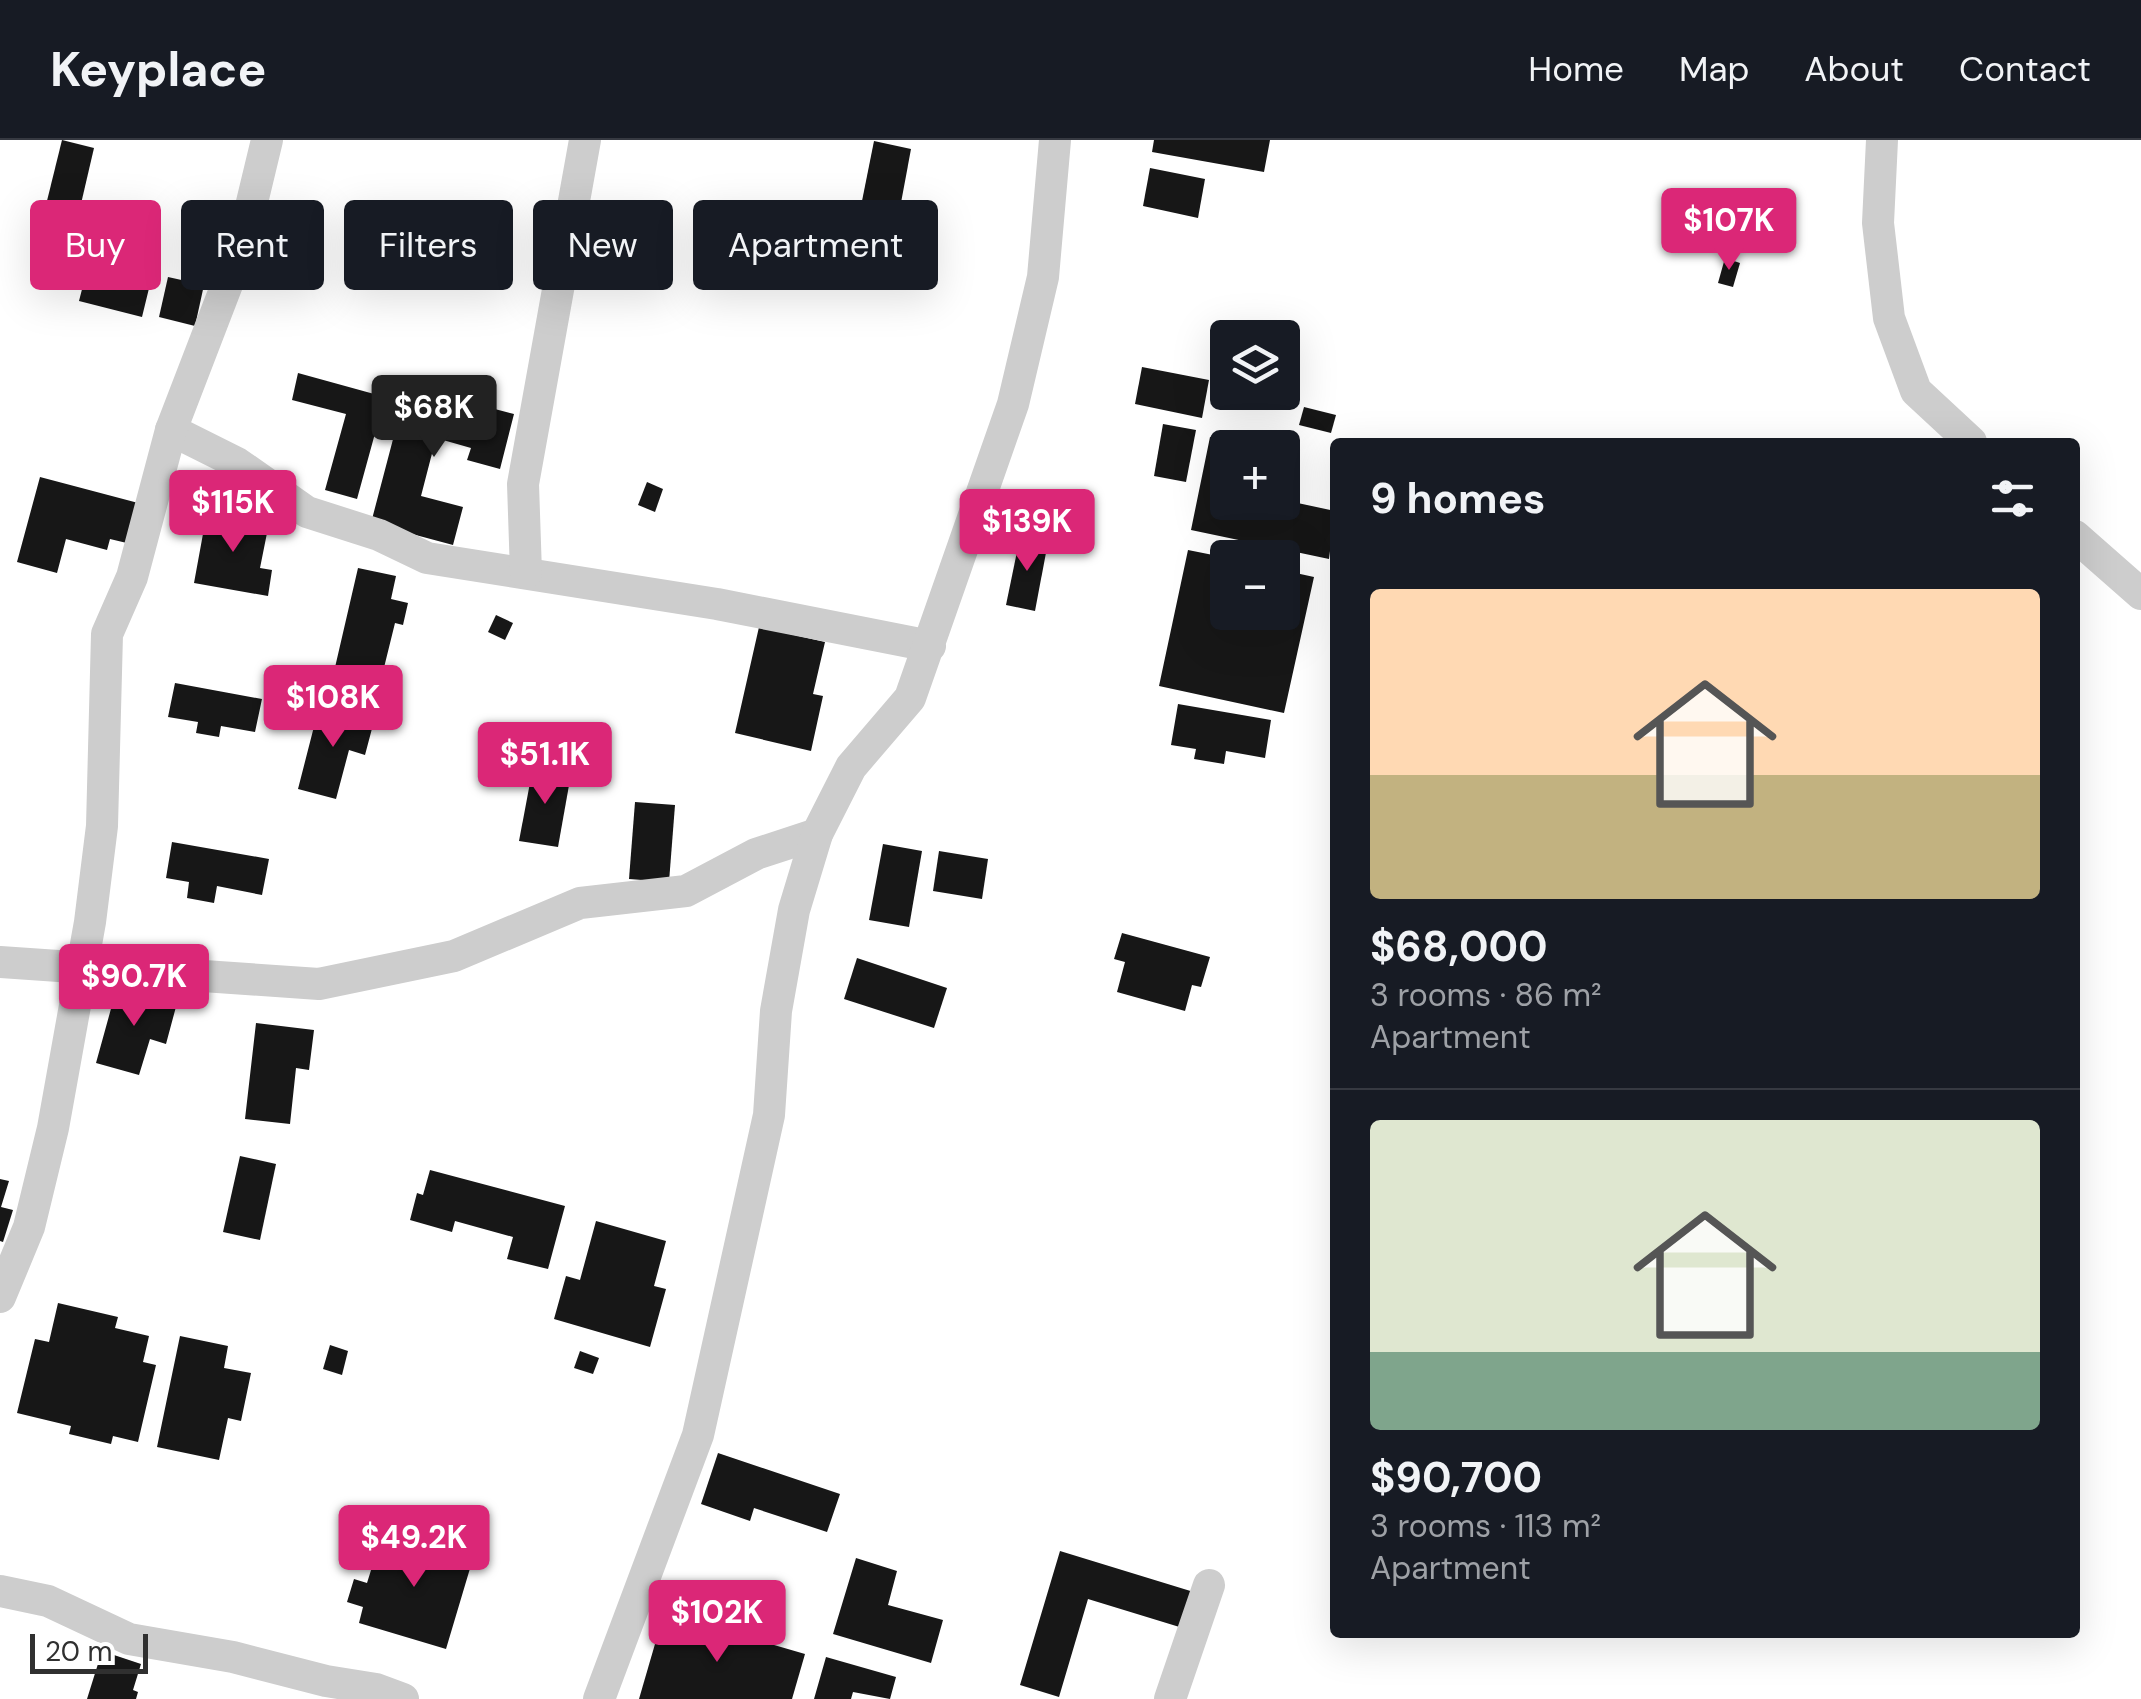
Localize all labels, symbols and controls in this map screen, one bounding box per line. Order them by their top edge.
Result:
text: Keyplace [50,38,266,101]
text: Home [1528,46,1624,92]
text: Map [1679,46,1749,92]
text: About [1804,46,1904,92]
text: Contact [1959,46,2091,92]
pin: $107K [1659,188,1799,273]
text: $107K [1683,199,1775,241]
chip: Buy [30,200,161,290]
chip: Rent [181,200,324,290]
chip: Filters [344,200,513,290]
chip: New [533,200,673,290]
chip: Apartment [693,200,938,290]
map controls [1210,320,1300,630]
button: layers [1210,320,1300,410]
pin: $68K [375,375,493,460]
text: $68K [394,386,474,428]
button: + [1210,430,1300,520]
pin: $115K [163,470,303,555]
text: 9 homes [1370,471,1545,526]
icon: filters [1985,471,2040,526]
text: $115K [191,481,275,523]
pin: $139K [957,489,1097,574]
text: $139K [982,500,1072,542]
button: − [1210,540,1300,630]
icon: home [1615,654,1795,834]
pin: $108K [263,665,403,750]
text: $108K [286,676,380,718]
pin: $51.1K [464,722,626,807]
text: $51.1K [500,733,590,775]
text: $68,000 [1370,919,1548,974]
pin: $90.7K [53,944,215,1029]
text: $90.7K [81,955,187,997]
text: 3 rooms · 86 m² [1370,974,1602,1016]
text: Apartment [1370,1016,1531,1058]
icon: home [1615,1185,1795,1365]
text: $90,700 [1370,1450,1542,1505]
pin: $49.2K [333,1505,495,1590]
text: 3 rooms · 113 m² [1370,1505,1601,1547]
text: $49.2K [361,1516,467,1558]
text: Apartment [1370,1547,1531,1589]
pin: $102K [647,1580,787,1665]
text: $102K [671,1591,763,1633]
scale bar [30,1629,148,1674]
text: 20 m [45,1633,112,1670]

